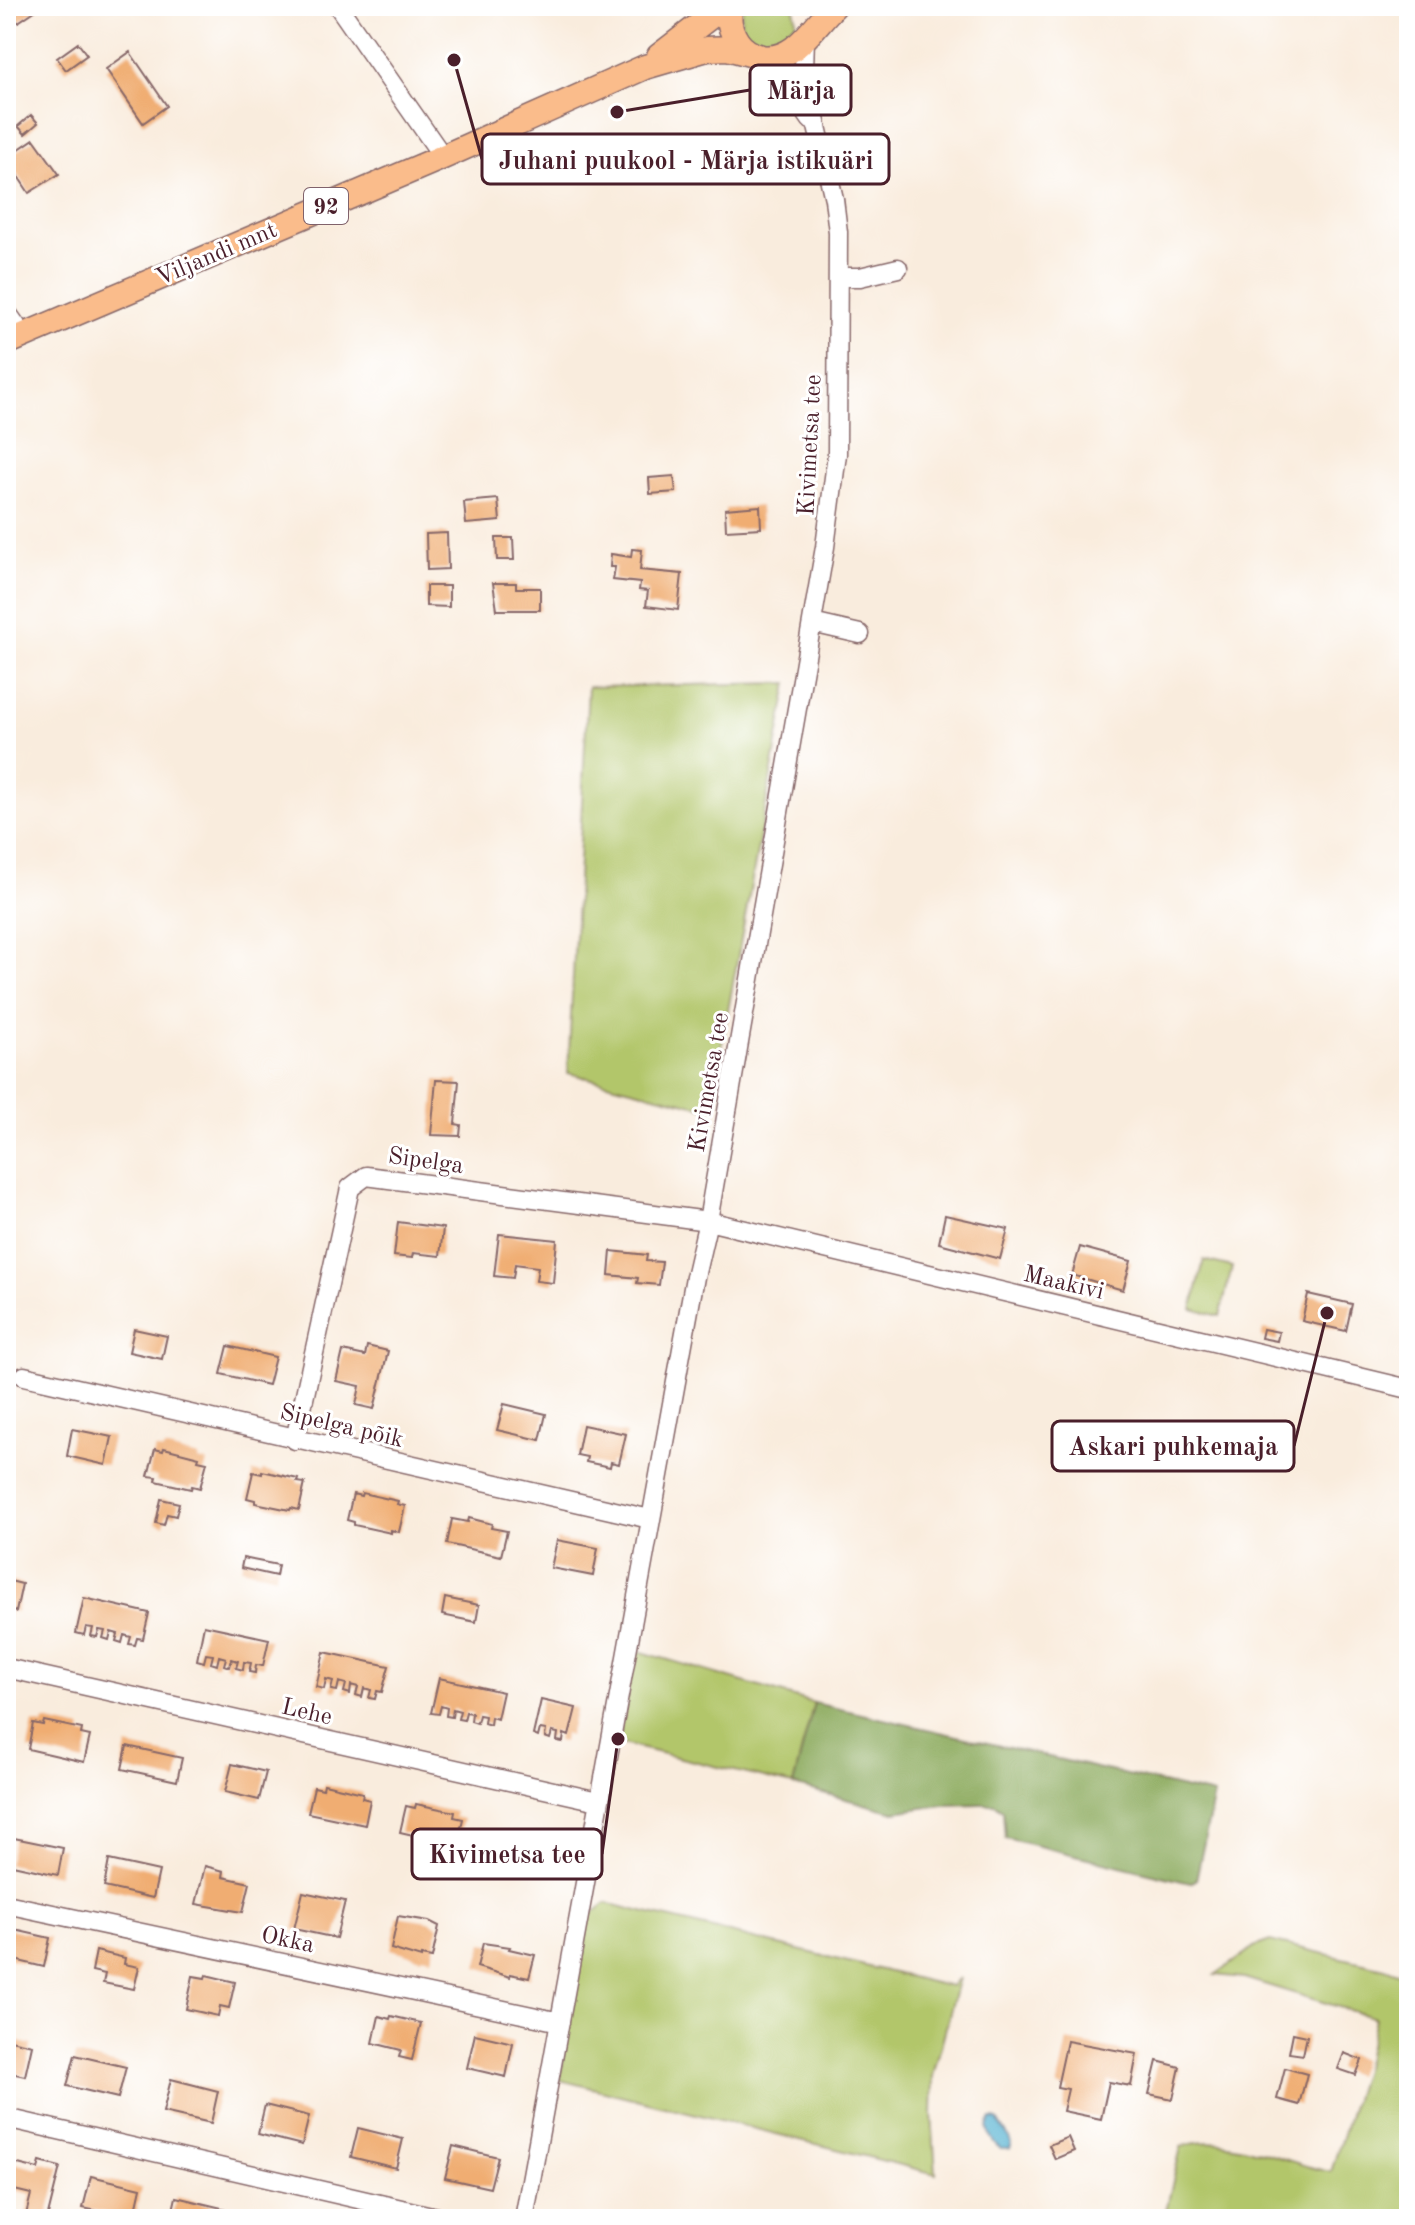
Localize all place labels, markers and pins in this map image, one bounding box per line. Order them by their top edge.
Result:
callout: Märja [750,65,851,115]
callout: Juhani puukool - Märja istikuäri [482,134,889,184]
callout: Askari puhkemaja [1052,1421,1294,1471]
callout: Kivimetsa tee [412,1829,602,1879]

